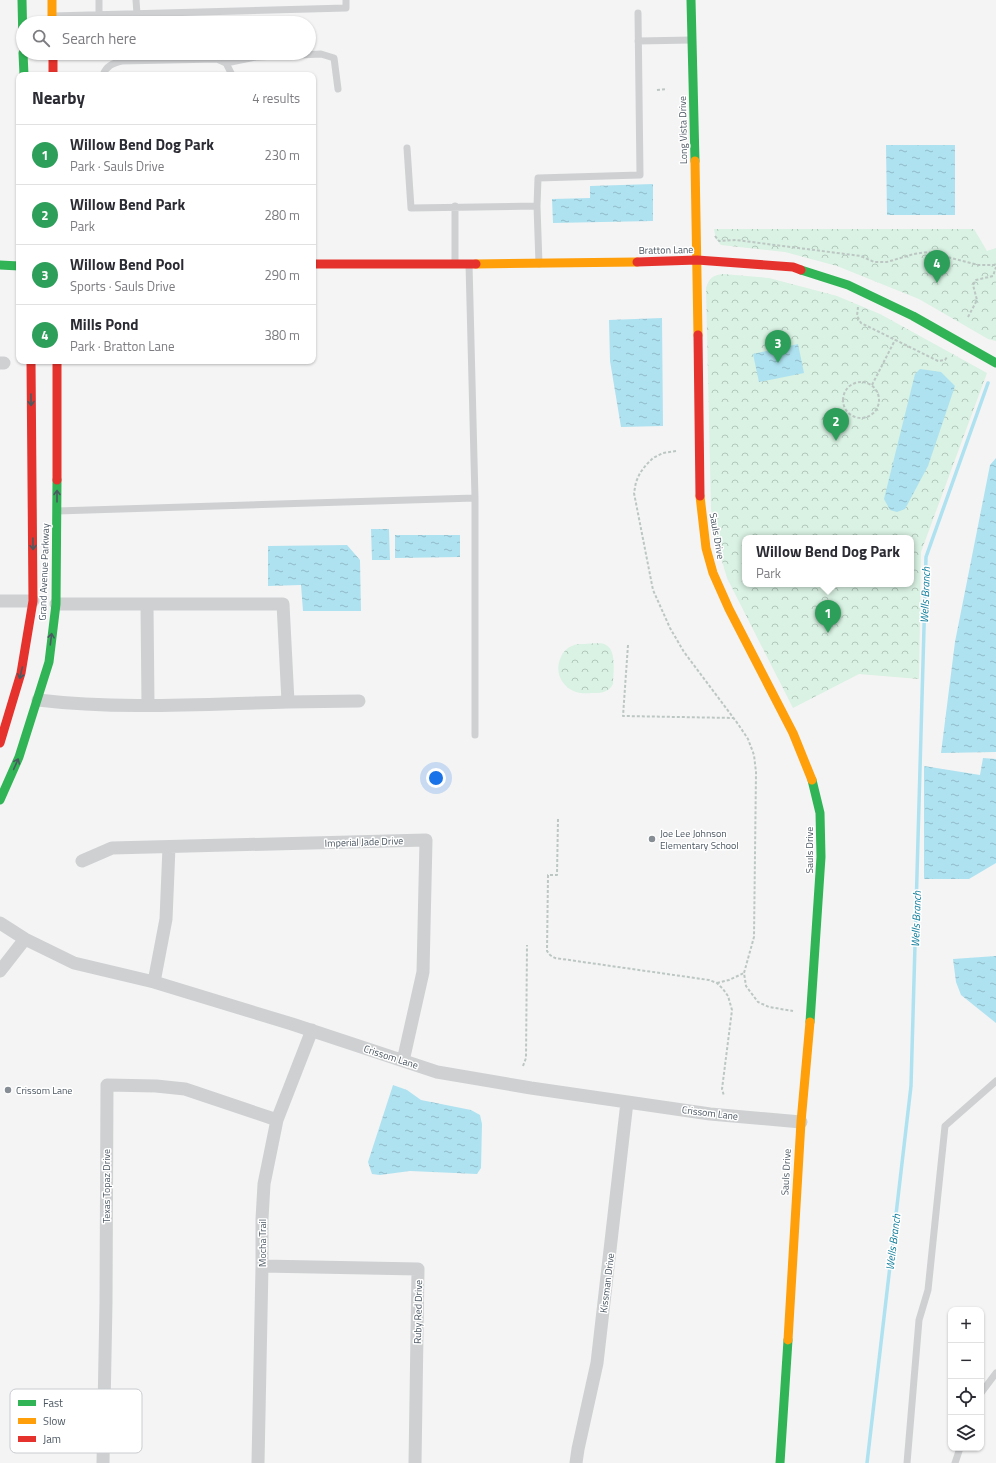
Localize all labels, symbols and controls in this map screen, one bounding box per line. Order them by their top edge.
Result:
search box [16,16,316,60]
icon: search [30,27,52,49]
text: Search here [62,27,136,50]
text: Nearby [32,85,85,111]
text: 4 results [252,88,300,108]
street label: Long Vista Drive [675,96,691,164]
text: Willow Bend Dog Park [70,133,214,156]
text: 1 [41,145,49,165]
text: 230 m [264,145,300,165]
text: Park · Sauls Drive [70,156,164,176]
text: Willow Bend Park [70,193,185,216]
text: 2 [41,205,49,225]
text: 280 m [264,205,300,225]
text: Park [70,216,95,236]
street label: Bratton Lane [639,242,693,258]
pin: 4 [924,250,950,283]
text: Willow Bend Pool [70,253,184,276]
text: 3 [41,265,49,285]
text: 290 m [264,265,300,285]
text: Sports · Sauls Drive [70,276,175,296]
text: Mills Pond [70,313,139,336]
text: 4 [41,325,49,345]
text: 380 m [264,325,300,345]
pin: 3 [765,330,791,363]
text: Park · Bratton Lane [70,336,175,356]
one-way arrow [27,393,35,406]
pin: 2 [823,408,849,441]
one-way arrow [53,490,61,503]
street label: Sauls Drive [706,512,728,560]
street label: Grand Avenue Parkway [35,523,53,621]
popup [742,535,914,587]
one-way arrow [29,537,37,550]
text: Willow Bend Dog Park [756,540,900,563]
text: Park [756,563,781,583]
water label: Wells Branch [916,566,934,623]
pin: 1 [815,600,841,633]
one-way arrow [48,633,55,646]
one-way arrow [16,666,24,679]
one-way arrow [12,758,20,770]
your location [426,768,446,788]
place label: Joe Lee Johnson Elementary School [660,826,739,853]
street label: Sauls Drive [802,827,817,873]
street label: Imperial Jade Drive [324,833,404,851]
marker: Joe Lee Johnson Elementary School [647,834,657,844]
water label: Wells Branch [907,890,925,947]
street label: Crissom Lane [362,1041,420,1073]
place label: Crissom Lane [16,1083,72,1098]
marker: Crissom Lane [3,1085,13,1095]
street label: Crissom Lane [681,1102,739,1124]
street label: Sauls Drive [777,1148,795,1196]
street label: Texas Topaz Drive [99,1149,114,1223]
water label: Wells Branch [882,1213,904,1271]
street label: Mocha Trail [255,1219,270,1267]
street label: Kissman Drive [596,1252,618,1314]
street label: Ruby Red Drive [410,1280,426,1344]
map controls [948,1307,984,1451]
button: + [948,1307,984,1343]
button: − [948,1343,984,1379]
button: locate [948,1379,984,1415]
legend [10,1389,142,1453]
text: Fast [43,1395,63,1411]
text: Slow [43,1413,66,1429]
button: layers [948,1415,984,1451]
text: Jam [43,1431,61,1447]

